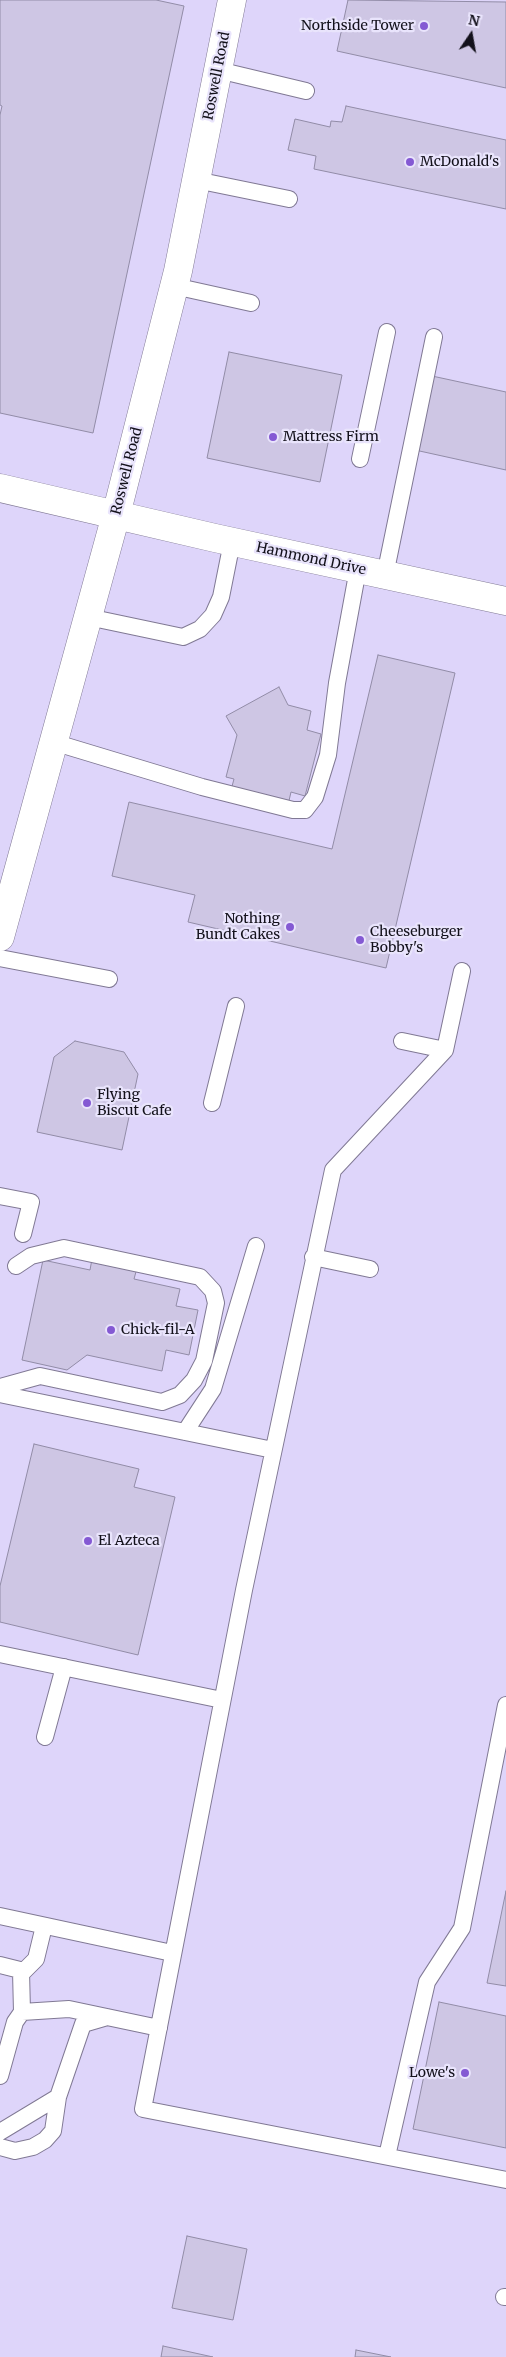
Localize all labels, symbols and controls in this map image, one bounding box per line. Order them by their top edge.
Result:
north arrow [446,10,496,60]
text: N [467,10,481,30]
place label: Northside Tower [301,18,414,34]
marker: Northside Tower [418,20,430,32]
street label: Roswell Road [200,30,234,122]
place label: McDonald's [420,154,499,170]
marker: McDonald's [404,156,416,168]
street label: Roswell Road [108,425,146,517]
place label: Mattress Firm [283,429,379,445]
marker: Mattress Firm [267,431,279,443]
street label: Hammond Drive [255,539,367,579]
place label: Nothing Bundt Cakes [196,911,280,944]
marker: Nothing Bundt Cakes [284,921,296,933]
place label: Cheeseburger Bobby's [370,924,463,956]
marker: Cheeseburger Bobby's [354,934,366,946]
place label: Flying Biscut Cafe [97,1087,171,1120]
marker: Flying Biscut Cafe [81,1097,93,1109]
place label: Chick-fil-A [121,1322,195,1338]
marker: Chick-fil-A [105,1324,117,1336]
place label: El Azteca [98,1533,160,1549]
marker: El Azteca [82,1535,94,1547]
place label: Lowe's [409,2065,455,2081]
marker: Lowe's [459,2067,471,2079]

